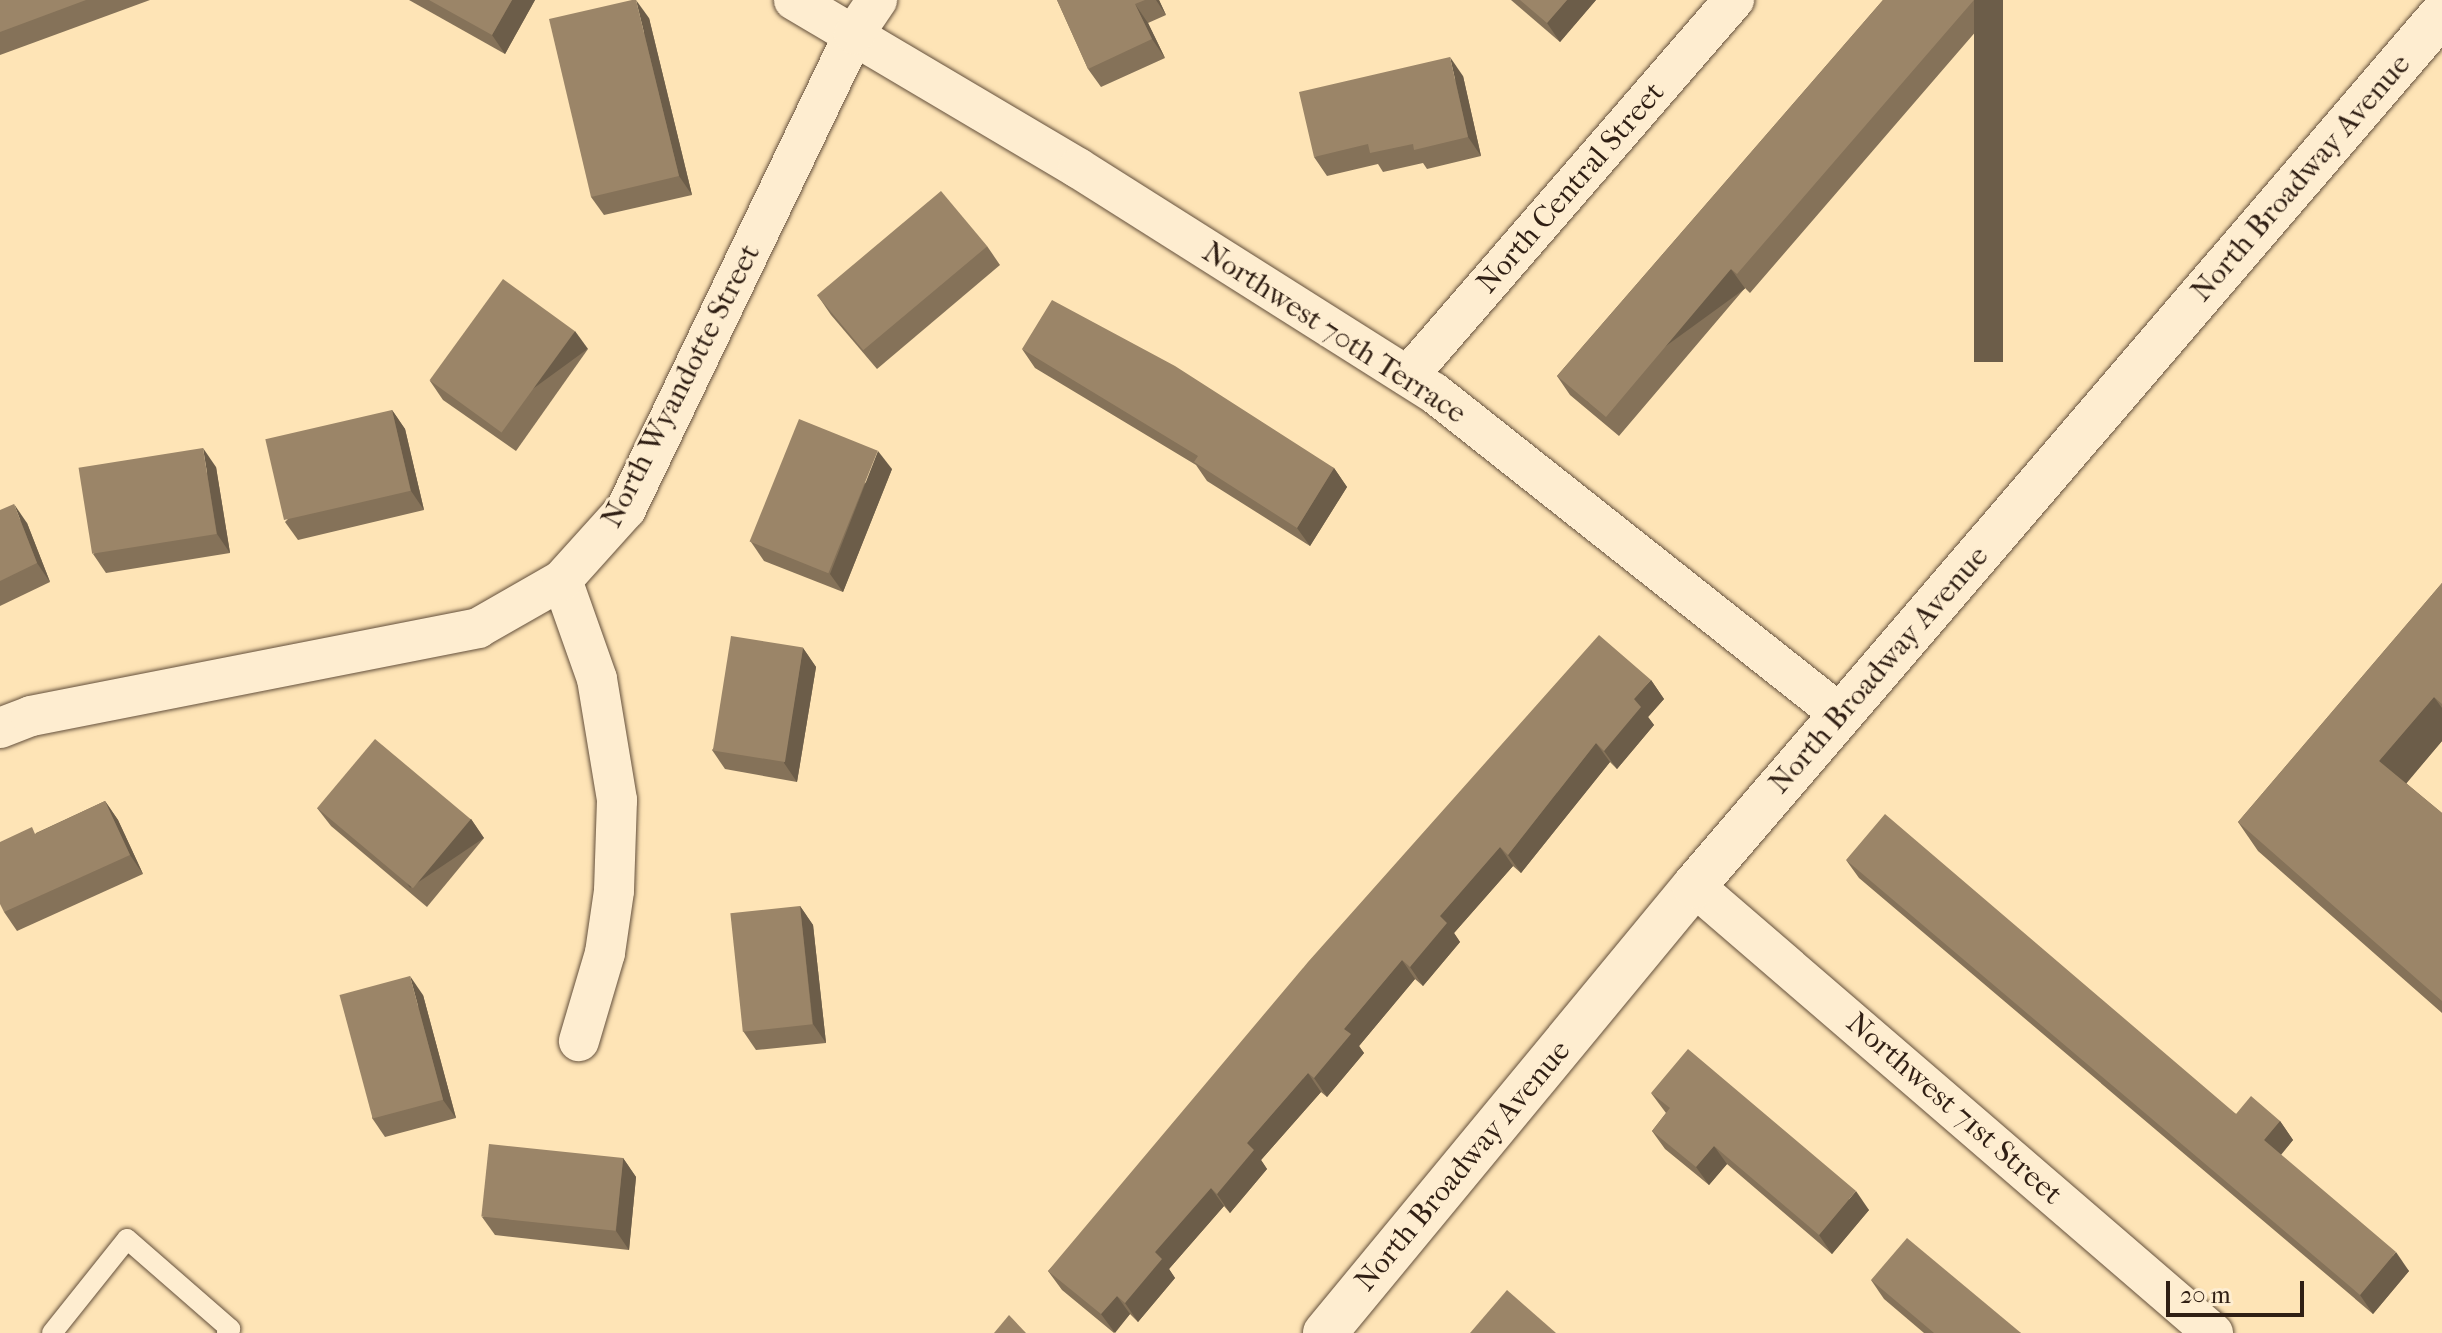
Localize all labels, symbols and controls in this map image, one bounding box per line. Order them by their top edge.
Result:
street label: North Broadway Avenue [2184,47,2418,309]
street label: North Central Street [1470,75,1672,301]
street label: Northwest 70th Terrace [1196,234,1472,432]
street label: North Wyandotte Street [594,238,768,534]
street label: North Broadway Avenue [1762,539,1996,801]
street label: Northwest 71st Street [1839,1005,2069,1213]
street label: North Broadway Avenue [1348,1033,1578,1299]
scale bar [2170,1265,2308,1315]
text: 20 m [2180,1281,2231,1309]

